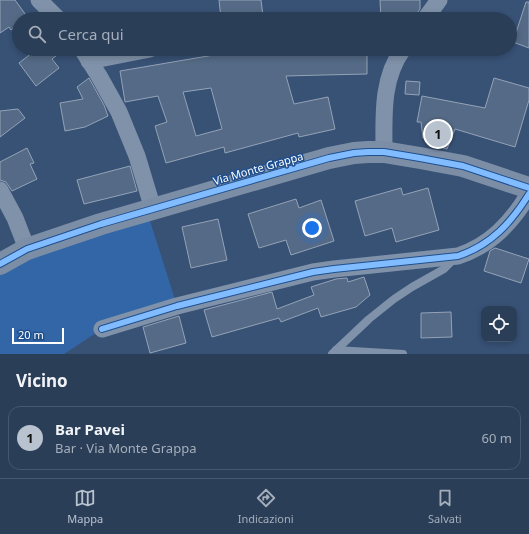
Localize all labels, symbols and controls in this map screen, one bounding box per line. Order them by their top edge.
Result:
search box [12,12,517,56]
icon: search [26,23,48,45]
text: Cerca qui [58,24,124,44]
pin: 1 [425,119,451,149]
street label: Via Monte Grappa [211,148,305,188]
your location [302,218,322,238]
map controls [481,306,517,342]
button: locate [481,306,517,342]
scale bar [12,326,64,345]
text: 20 m [18,327,44,342]
text: Vicino [16,369,68,392]
text: Bar Pavei [55,419,125,439]
text: 1 [26,429,34,447]
text: 60 m [482,429,512,447]
text: Bar · Via Monte Grappa [55,439,196,457]
tab: Mappa [67,487,103,526]
tab: Indicazioni [238,487,294,526]
tab: Salvati [428,487,462,526]

